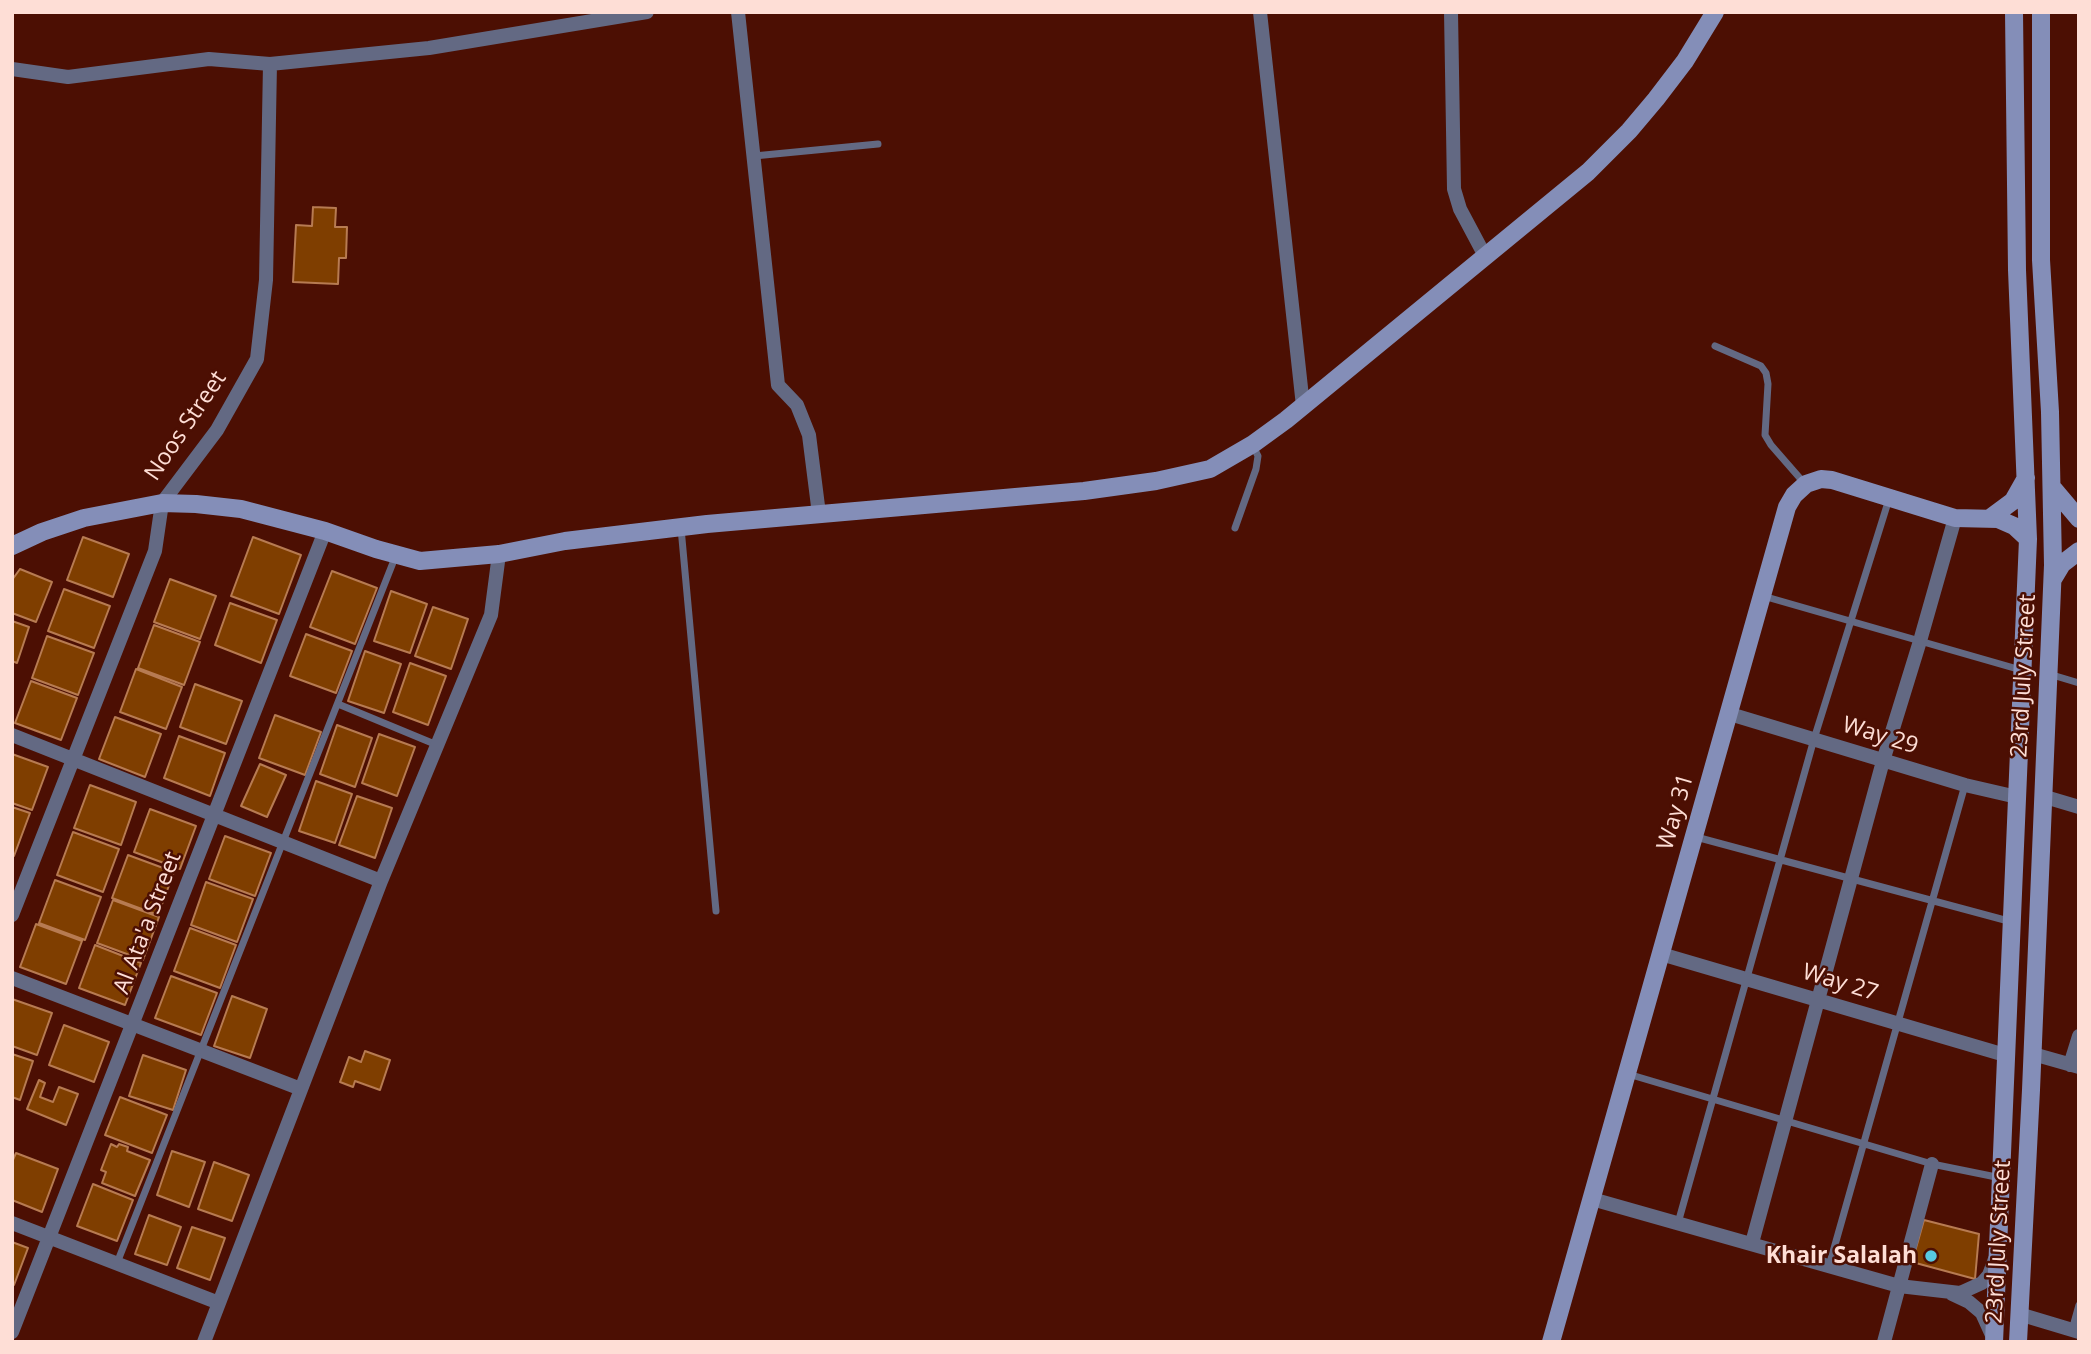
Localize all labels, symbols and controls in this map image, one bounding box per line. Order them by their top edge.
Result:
street label: Noos Street [139,366,233,486]
street label: 23rd July Street [2006,594,2042,758]
street label: Way 29 [1839,711,1921,761]
street label: Way 31 [1652,771,1700,853]
street label: Al Ata'a Street [108,848,188,998]
street label: Way 27 [1799,958,1881,1008]
street label: 23rd July Street [1981,1160,2017,1324]
place label: Khair Salalah [1766,1242,1917,1270]
marker: Khair Salalah [1923,1248,1939,1264]

